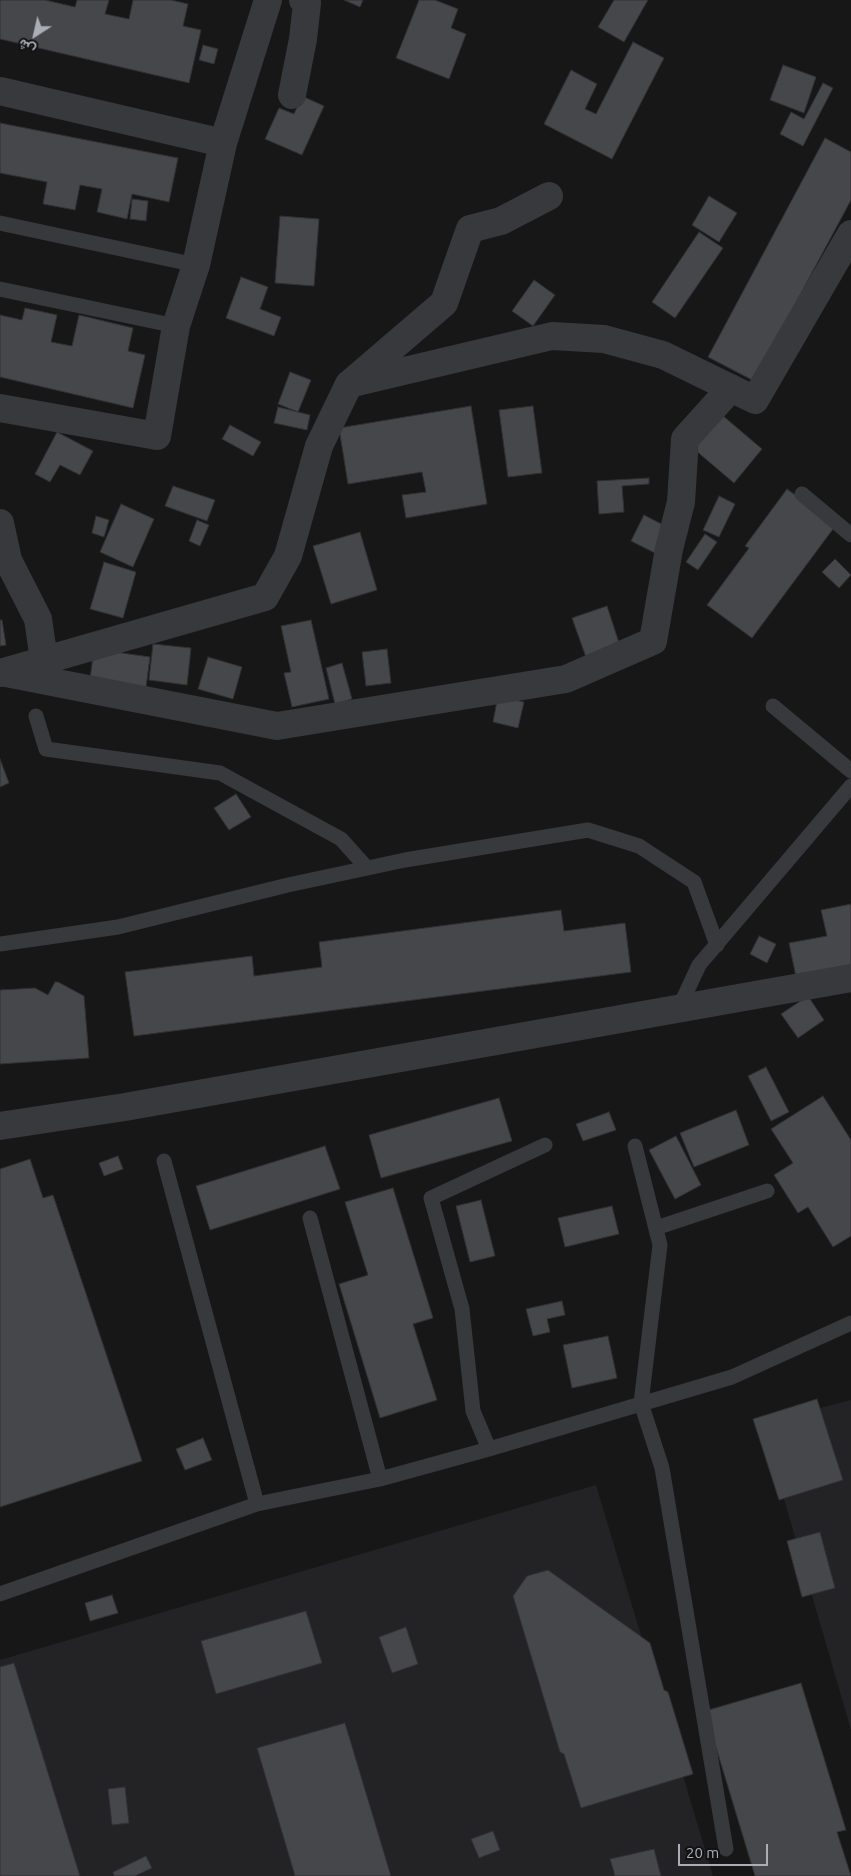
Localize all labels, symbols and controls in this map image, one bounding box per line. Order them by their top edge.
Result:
north arrow [10,10,60,60]
text: ش [15,36,38,59]
scale bar [681,1834,771,1866]
text: 20 m [686,1844,719,1861]

